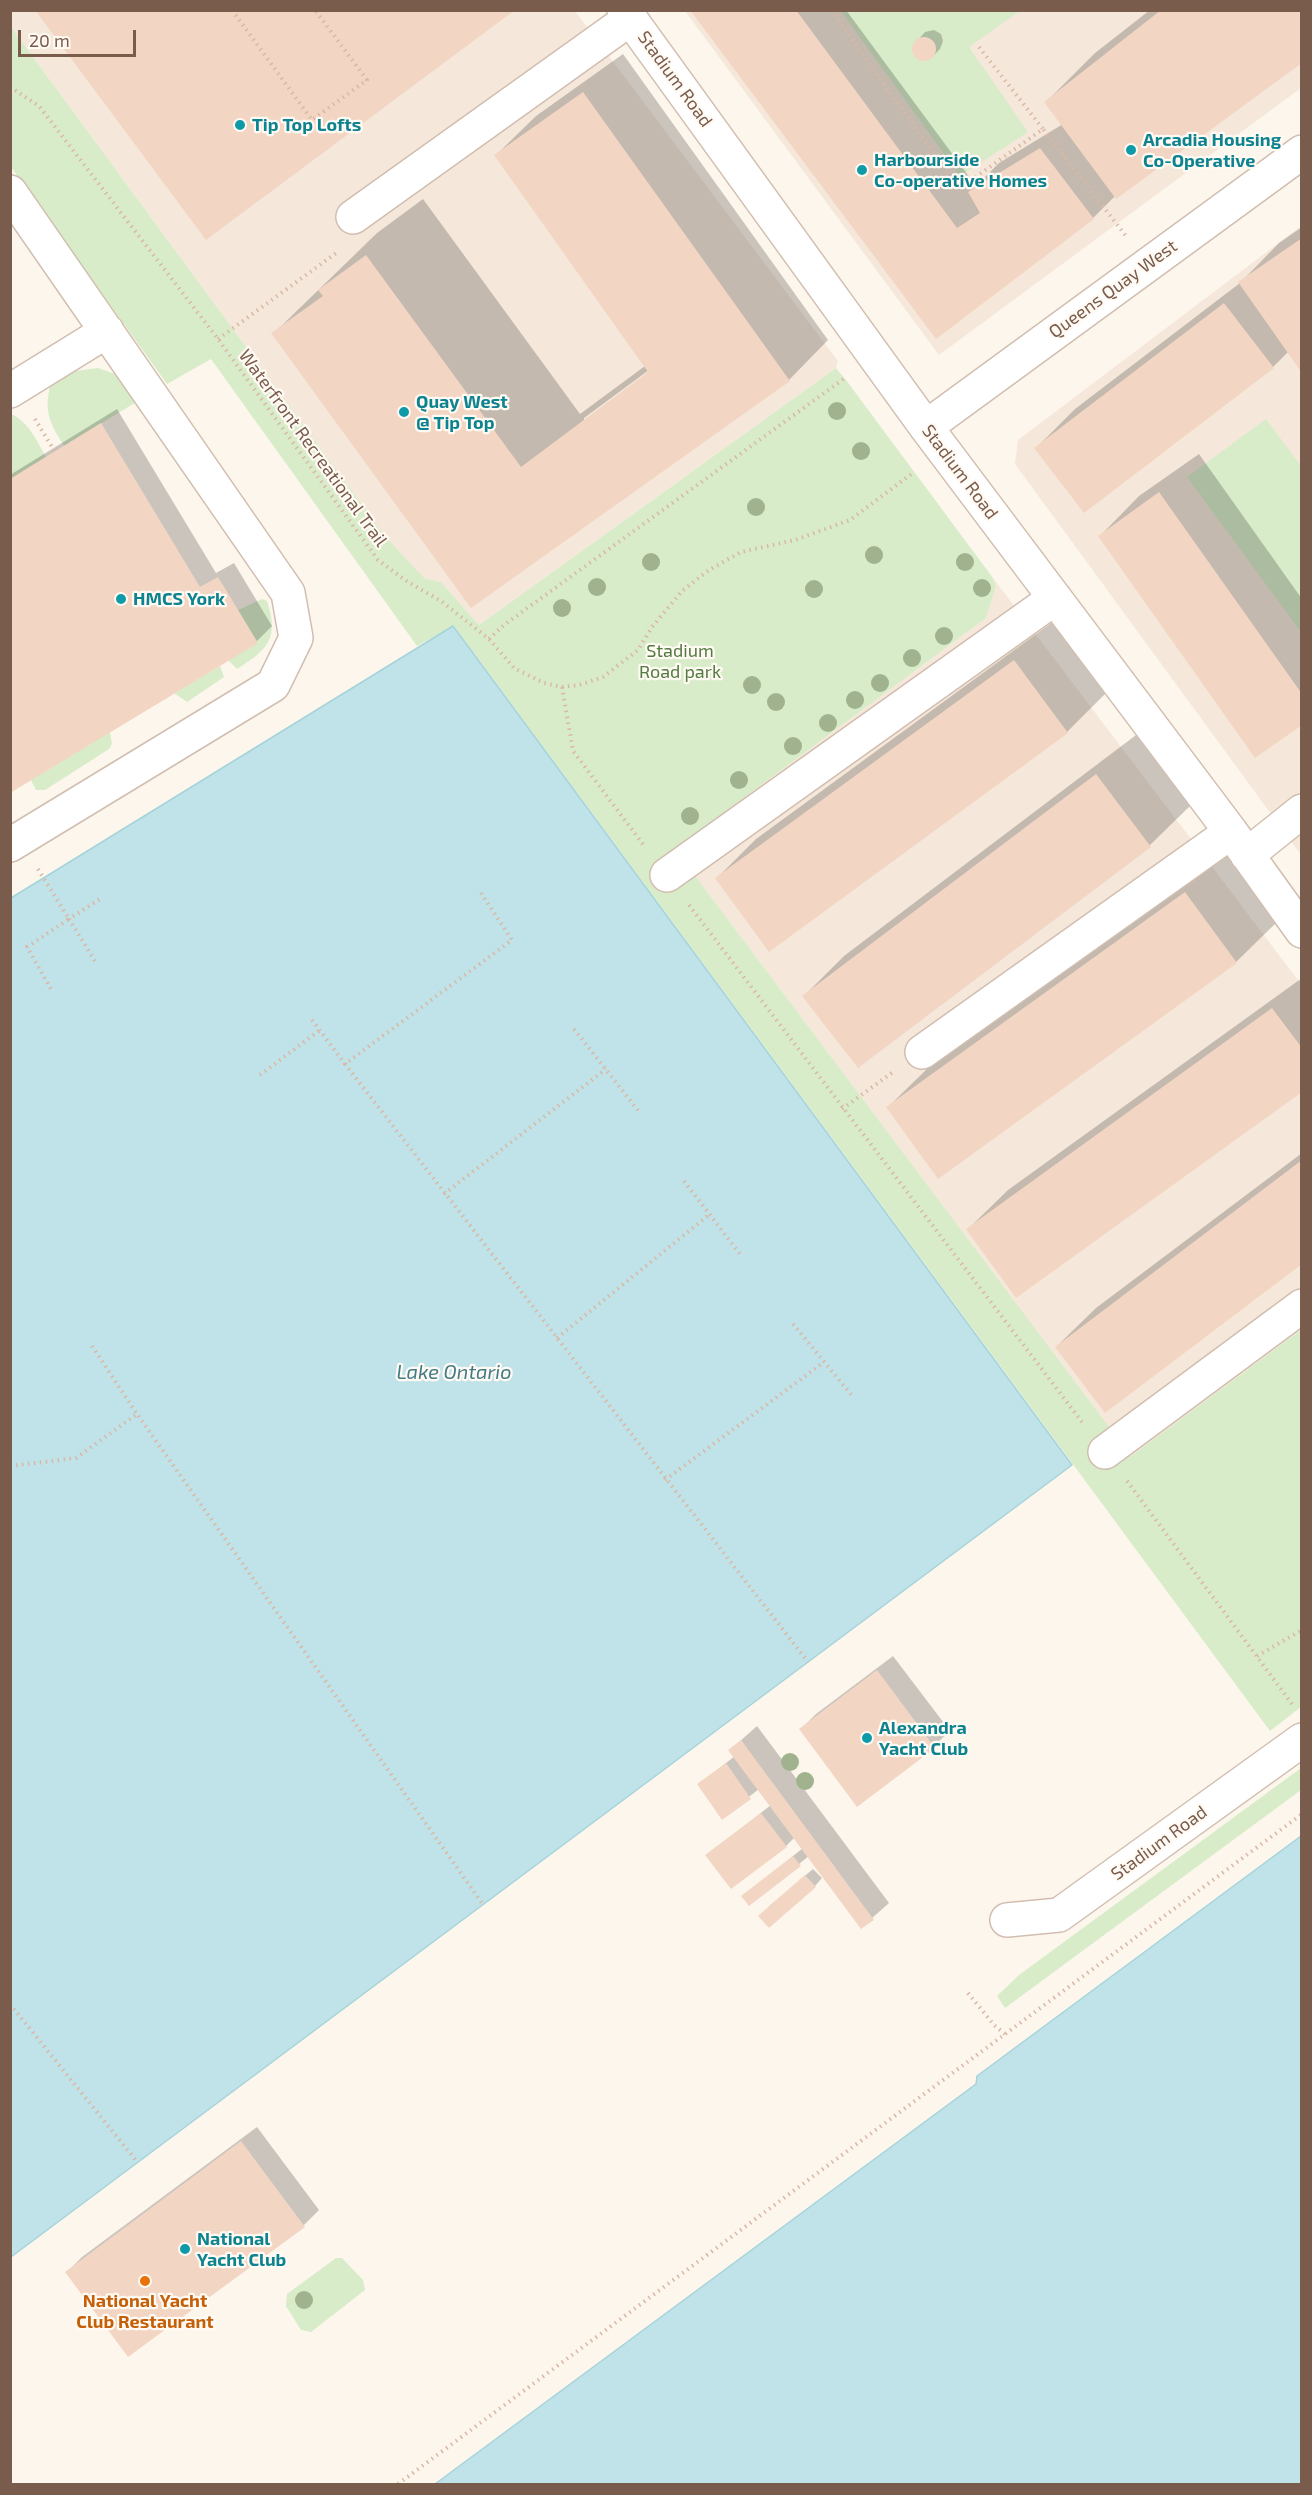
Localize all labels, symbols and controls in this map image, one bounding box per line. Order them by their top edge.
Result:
scale bar [21,18,140,56]
street label: Stadium Road [633,27,717,131]
text: 20 m [29,29,70,51]
place label: Tip Top Lofts [252,114,361,136]
marker: Tip Top Lofts [233,118,247,132]
place label: Arcadia Housing Co-Operative [1143,129,1281,172]
marker: Arcadia Housing Co-Operative [1124,143,1138,157]
place label: Harbourside Co-operative Homes [874,149,1047,192]
marker: Harbourside Co-operative Homes [855,163,869,177]
street label: Queens Quay West [1045,235,1181,343]
street label: Waterfront Recreational Trail [234,345,392,551]
place label: Quay West @ Tip Top [416,391,508,434]
marker: Quay West @ Tip Top [397,405,411,419]
street label: Stadium Road [917,420,1003,524]
place label: HMCS York [133,588,225,610]
marker: HMCS York [114,592,128,606]
park label: Stadium Road park [639,640,721,682]
water label: Lake Ontario [396,1360,512,1384]
place label: Alexandra Yacht Club [879,1717,968,1760]
marker: Alexandra Yacht Club [860,1731,874,1745]
street label: Stadium Road [1107,1801,1211,1885]
place label: National Yacht Club [197,2228,286,2270]
marker: National Yacht Club [178,2242,192,2256]
marker: National Yacht Club Restaurant [138,2274,152,2288]
place label: National Yacht Club Restaurant [76,2290,214,2332]

